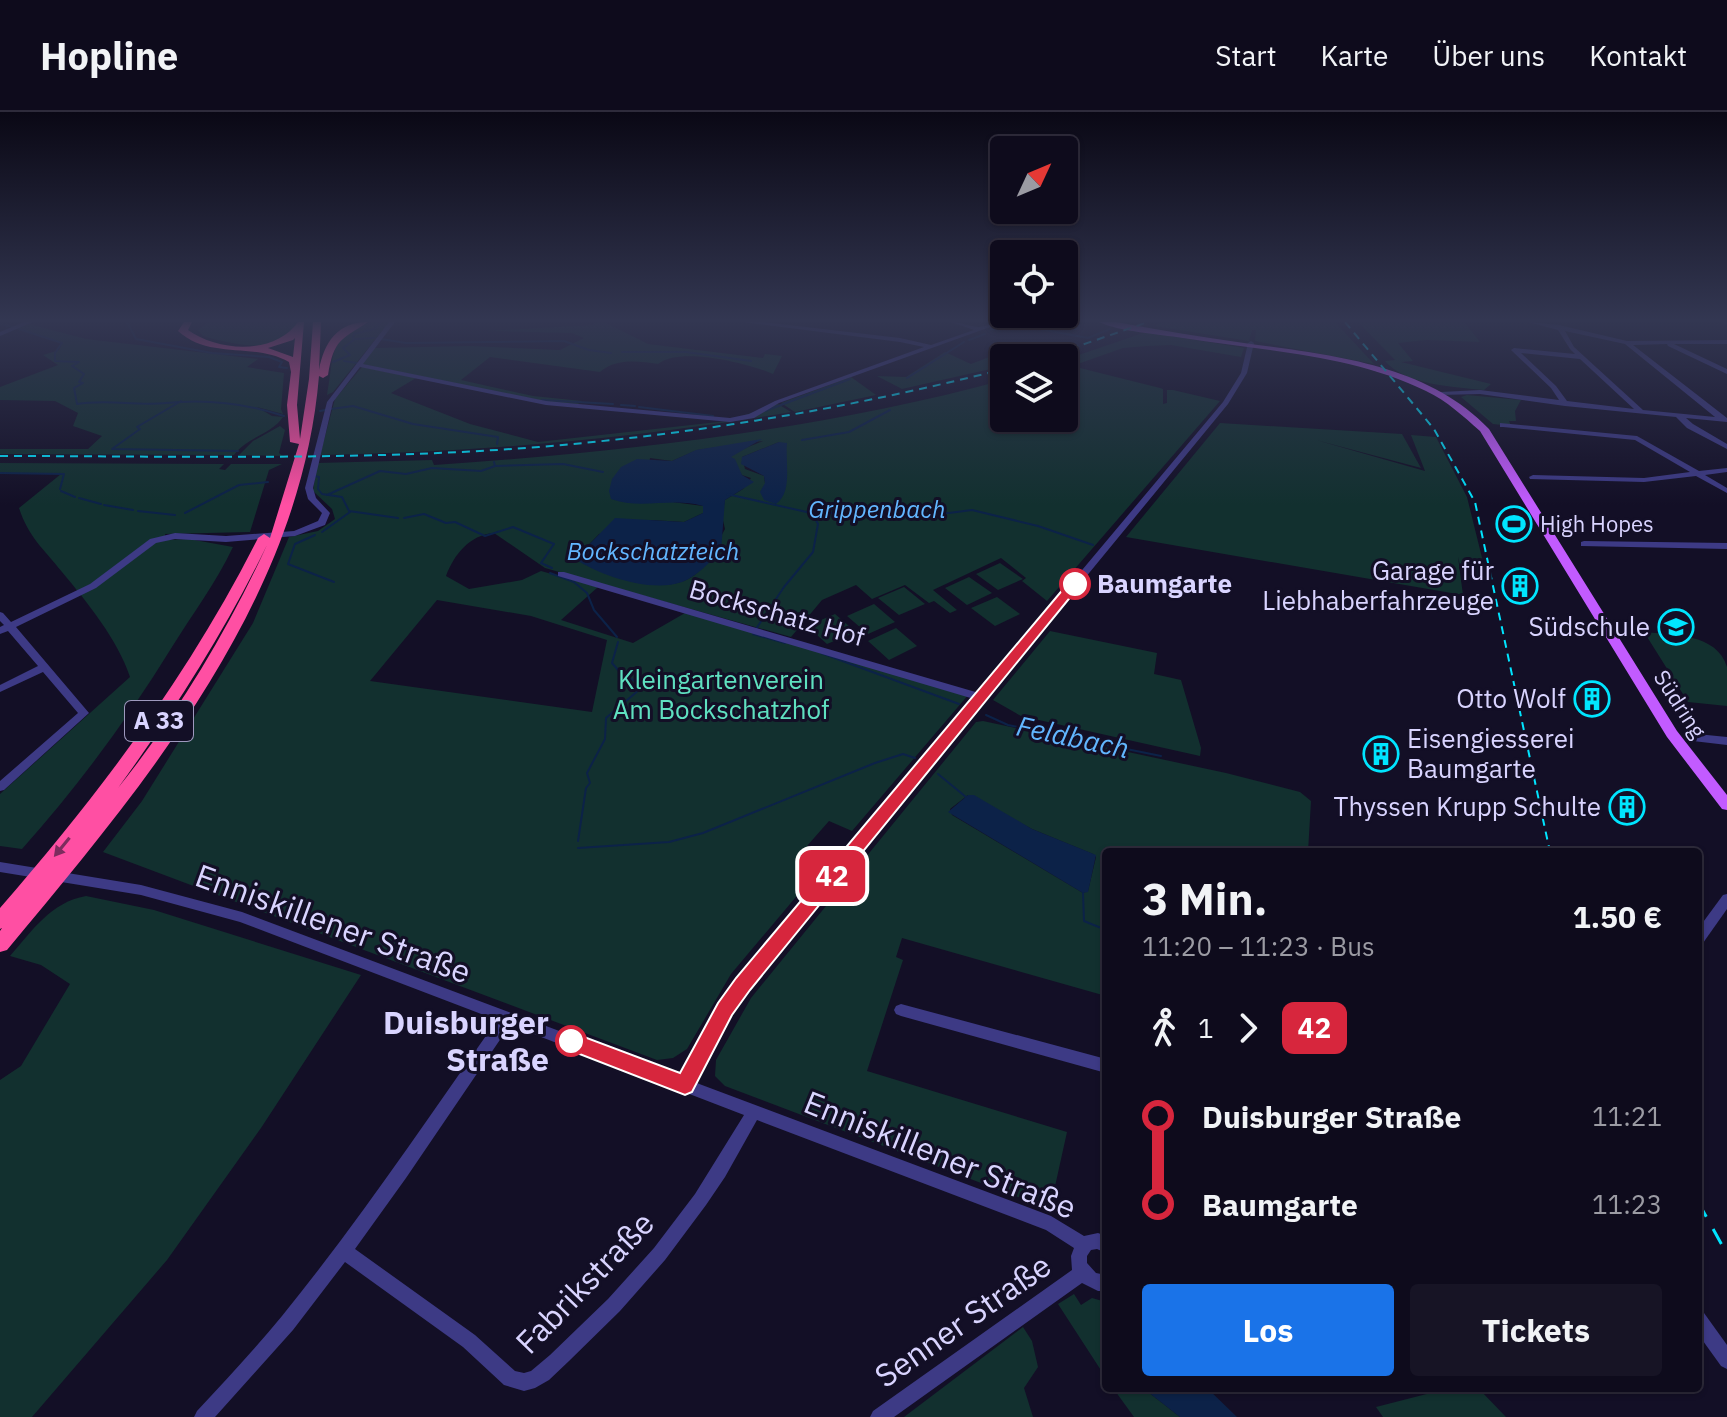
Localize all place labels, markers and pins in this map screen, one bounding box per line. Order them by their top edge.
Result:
sports icon: High Hopes [1495,505,1533,543]
place label: High Hopes [1540,509,1654,538]
place label: Garage für Liebhaberfahrzeuge [1262,553,1494,617]
place label: Baumgarte [1097,566,1232,600]
building icon: Garage für Liebhaberfahrzeuge [1501,567,1539,605]
marker: Baumgarte [1060,569,1090,599]
school or university icon: Südschule [1657,608,1695,646]
place label: Südschule [1528,609,1650,643]
building icon: Otto Wolf [1573,680,1611,718]
place label: Otto Wolf [1456,681,1566,715]
place label: Eisengiesserei Baumgarte [1407,721,1575,785]
building icon: Eisengiesserei Baumgarte [1362,735,1400,773]
building icon: Thyssen Krupp Schulte [1608,788,1646,826]
place label: Thyssen Krupp Schulte [1334,789,1601,823]
place label: Duisburger Straße [383,1001,549,1080]
marker: Duisburger Straße [556,1026,586,1056]

